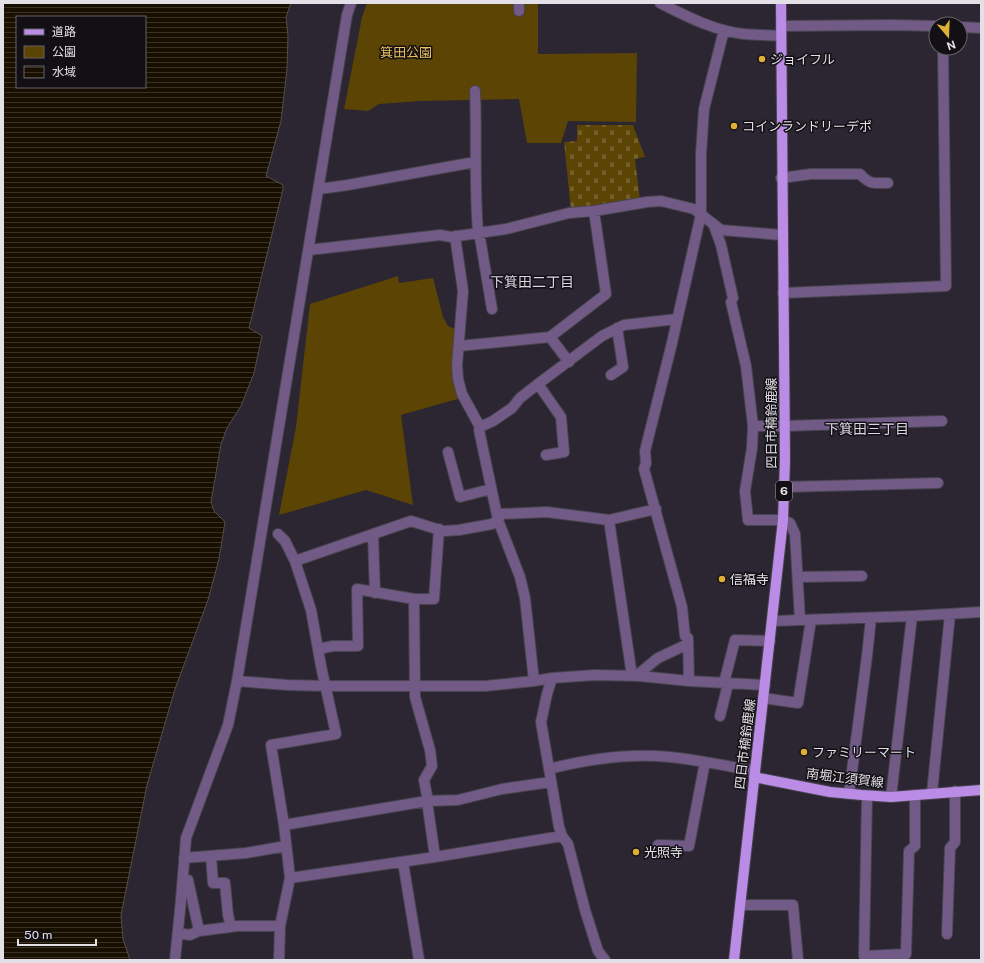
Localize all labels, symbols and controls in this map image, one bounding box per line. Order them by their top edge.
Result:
legend [16,16,146,88]
north arrow [928,16,968,56]
text: 道路 [52,25,76,39]
text: N [945,38,957,53]
text: 公園 [52,45,76,59]
park label: 箕田公園 [380,45,432,60]
place label: ジョイフル [770,52,835,67]
marker: ジョイフル [757,54,767,64]
text: 水域 [52,65,76,79]
place label: コインランドリーデポ [742,119,872,134]
marker: コインランドリーデポ [729,121,739,131]
district label: 下箕田二丁目 [490,274,574,290]
street label: 四日市楠鈴鹿線 [764,377,779,469]
district label: 下箕田三丁目 [825,421,909,437]
road number: 6 [776,481,792,501]
place label: 信福寺 [730,572,769,587]
marker: 信福寺 [717,574,727,584]
street label: 四日市楠鈴鹿線 [732,698,758,790]
place label: ファミリーマート [812,745,916,760]
marker: ファミリーマート [799,747,809,757]
street label: 南堀江須賀線 [805,766,885,790]
place label: 光照寺 [644,845,683,860]
marker: 光照寺 [631,847,641,857]
scale bar [18,921,96,947]
text: 50 m [24,928,52,942]

